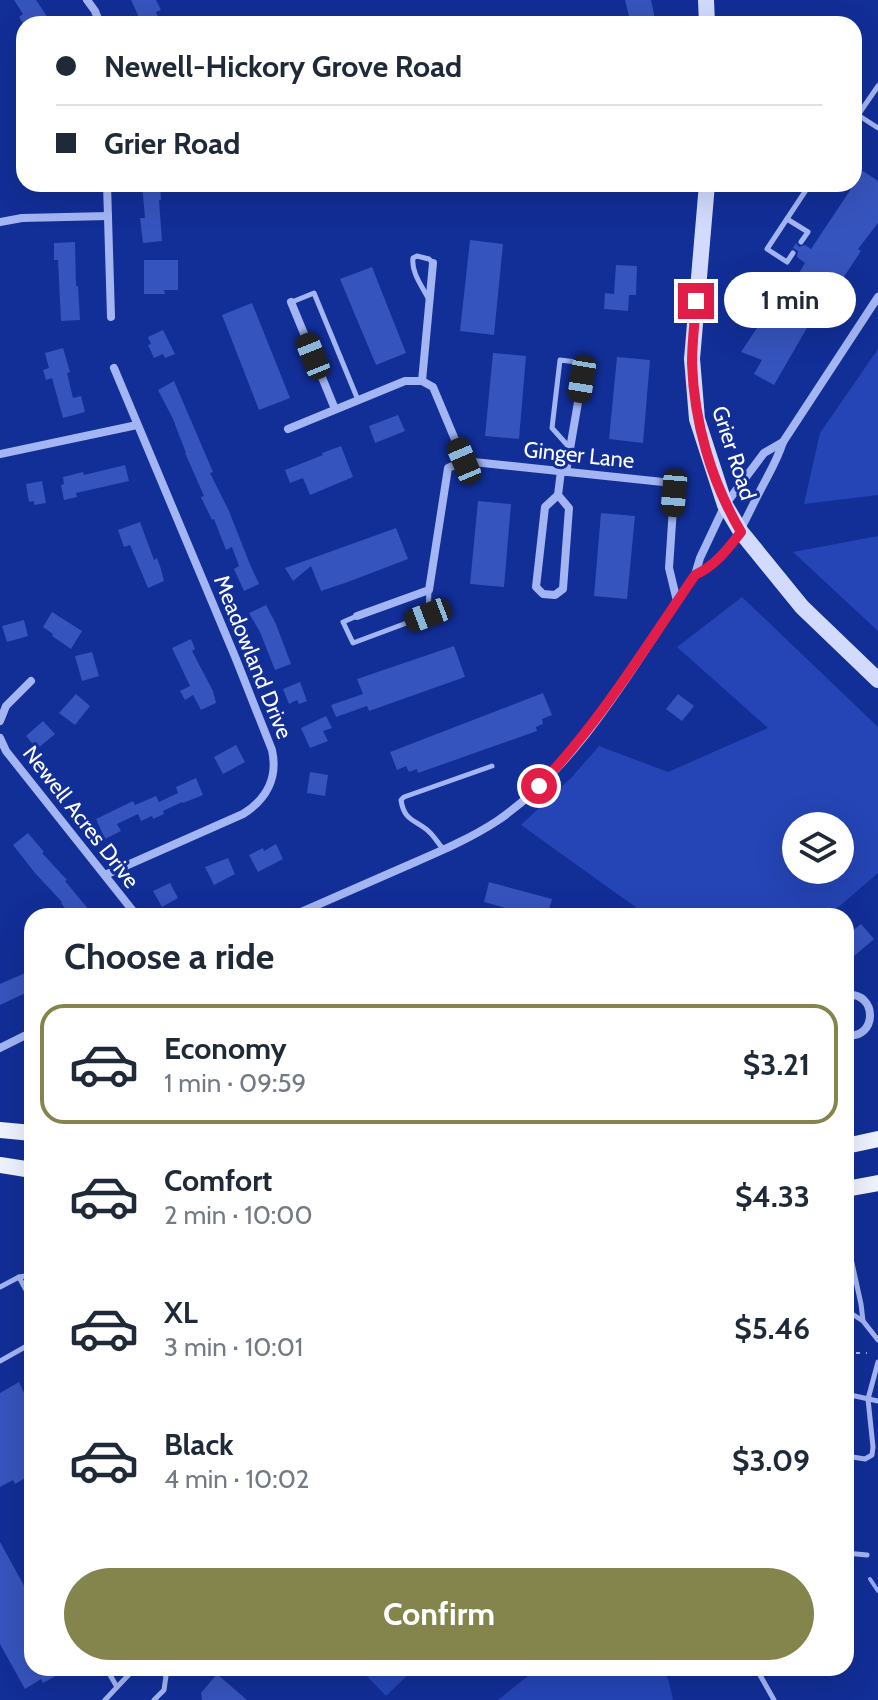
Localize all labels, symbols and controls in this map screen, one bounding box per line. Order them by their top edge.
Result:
text: Newell-Hickory Grove Road [104,48,462,85]
text: Grier Road [104,125,240,162]
callout: 1 min [724,273,856,329]
route end [678,283,714,319]
text: 1 min [761,284,819,316]
car [293,329,333,383]
car [566,353,598,405]
street label: Grier Road [706,403,762,503]
car [444,434,484,488]
street label: Ginger Lane [522,436,636,474]
car [660,468,688,518]
street label: Meadowland Drive [208,571,298,743]
car [401,595,455,635]
street label: Newell Acres Drive [17,740,145,894]
route start [521,768,557,804]
map controls [782,812,854,884]
button: layers [782,812,854,884]
text: Choose a ride [64,934,274,978]
icon: car [68,1028,140,1100]
text: Economy [164,1030,287,1067]
text: $3.21 [743,1046,810,1083]
text: 1 min · 09:59 [164,1067,306,1099]
icon: car [68,1160,140,1232]
text: Comfort [164,1162,272,1199]
text: $4.33 [735,1178,810,1215]
text: 2 min · 10:00 [164,1199,313,1231]
icon: car [68,1292,140,1364]
text: XL [164,1294,198,1331]
text: $5.46 [734,1310,810,1347]
text: 3 min · 10:01 [164,1331,303,1363]
icon: car [68,1424,140,1496]
text: Black [164,1426,234,1463]
text: $3.09 [732,1442,810,1479]
text: 4 min · 10:02 [164,1463,309,1495]
button: Confirm [64,1568,814,1660]

